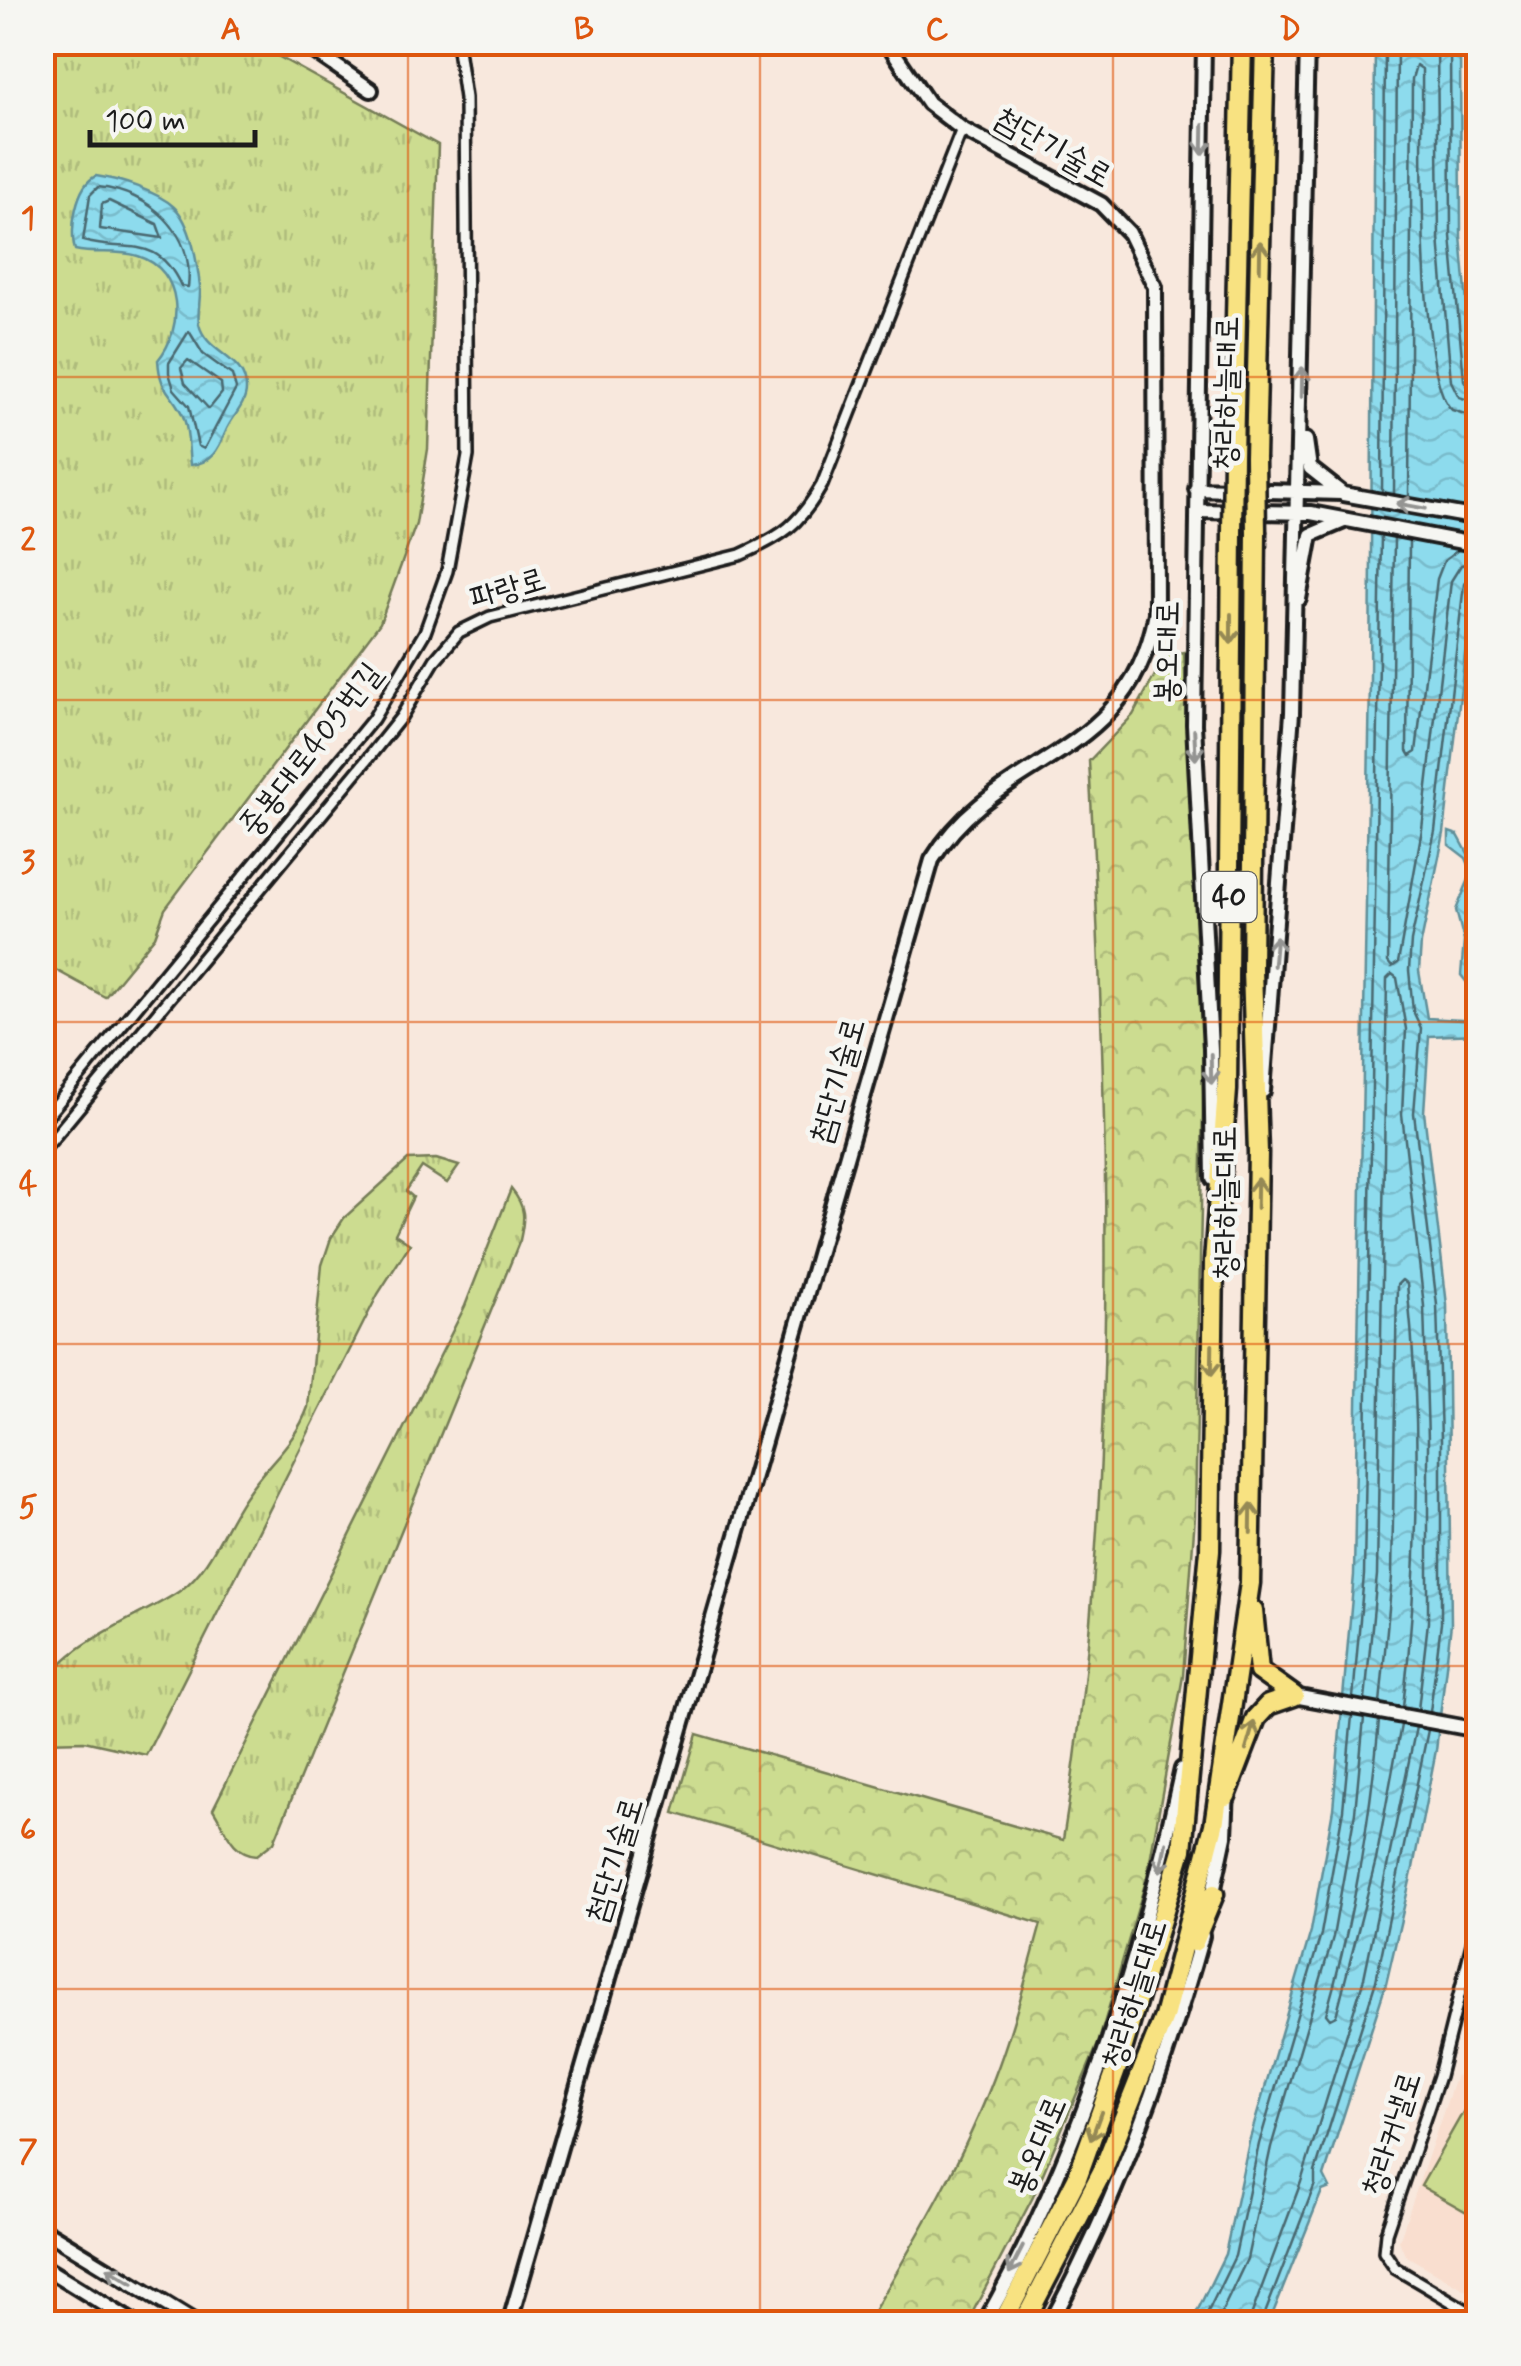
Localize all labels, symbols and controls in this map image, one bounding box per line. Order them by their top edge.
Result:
text: A [221,9,241,51]
text: B [574,9,594,51]
text: C [926,9,949,51]
text: D [1279,9,1301,51]
scale bar [90,85,255,147]
street label: 첨단기술로 [987,98,1119,198]
text: 100 m [105,102,186,141]
one-way arrow [1193,123,1212,155]
text: 1 [21,198,35,240]
one-way arrow [1251,240,1270,272]
street label: 청라하늘대로 [1205,315,1249,471]
one-way arrow [1292,367,1312,400]
one-way arrow [1395,496,1428,515]
text: 2 [20,520,36,562]
street label: 파랑로 [465,559,551,621]
street label: 봉오대로 [1146,600,1190,704]
one-way arrow [1222,612,1240,645]
street label: 중봉대로405번길 [230,654,392,846]
one-way arrow [1186,728,1205,760]
text: 3 [21,842,36,884]
road number: 40 [1202,872,1256,922]
one-way arrow [1265,936,1284,968]
street label: 첨단기술로 [800,1013,876,1149]
one-way arrow [1202,1053,1221,1085]
street label: 청라하늘대로 [1205,1126,1247,1280]
text: 4 [19,1164,38,1206]
one-way arrow [1248,1177,1266,1210]
one-way arrow [1203,1343,1222,1375]
text: 5 [18,1487,38,1529]
one-way arrow [1242,1502,1261,1534]
one-way arrow [1242,1721,1261,1753]
street label: 첨단기술로 [576,1792,654,1928]
text: 6 [20,1809,36,1851]
one-way arrow [1153,1840,1171,1872]
street label: 청라하늘대로 [1092,1914,1178,2074]
street label: 청라커낼로 [1352,2066,1432,2202]
street label: 봉오대로 [999,2090,1077,2202]
one-way arrow [1086,2110,1104,2141]
text: 7 [18,2131,38,2173]
one-way arrow [1006,2244,1025,2274]
one-way arrow [106,2266,135,2286]

